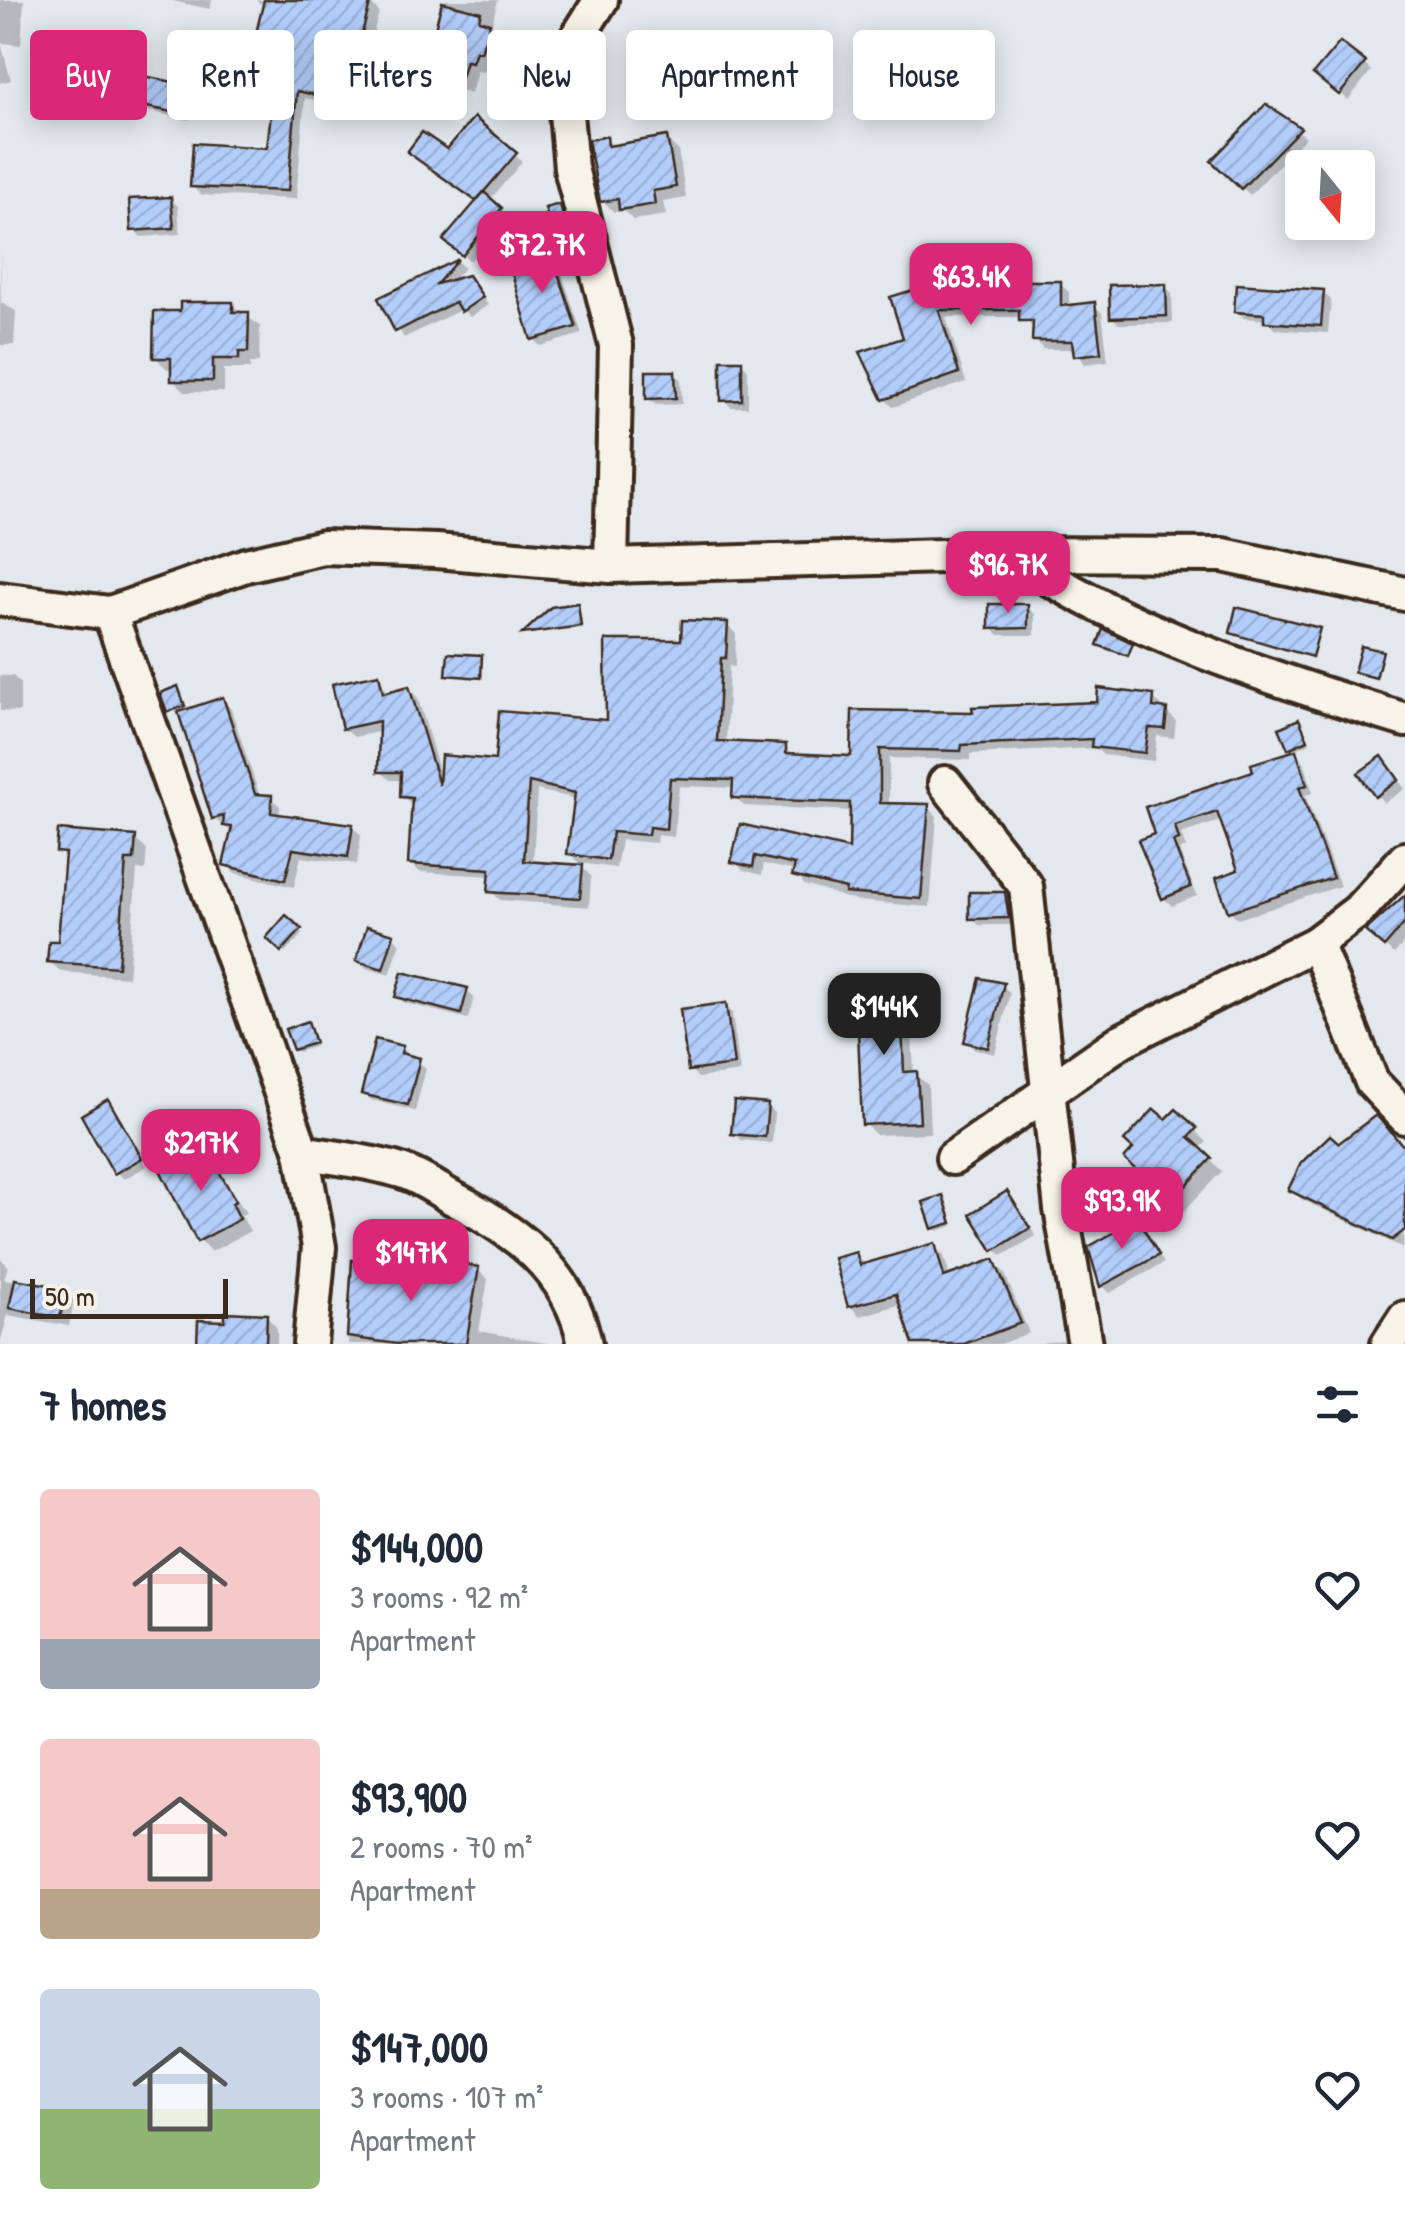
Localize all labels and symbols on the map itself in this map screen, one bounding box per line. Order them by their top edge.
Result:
north arrow [1285,150,1375,240]
pin: $72.7K [461,211,623,296]
pin: $63.4K [890,243,1052,328]
pin: $96.7K [927,531,1089,616]
pin: $144K [814,973,954,1058]
pin: $217K [131,1109,271,1194]
pin: $93.9K [1041,1167,1203,1252]
pin: $147K [341,1219,481,1304]
scale bar [30,1274,228,1318]

